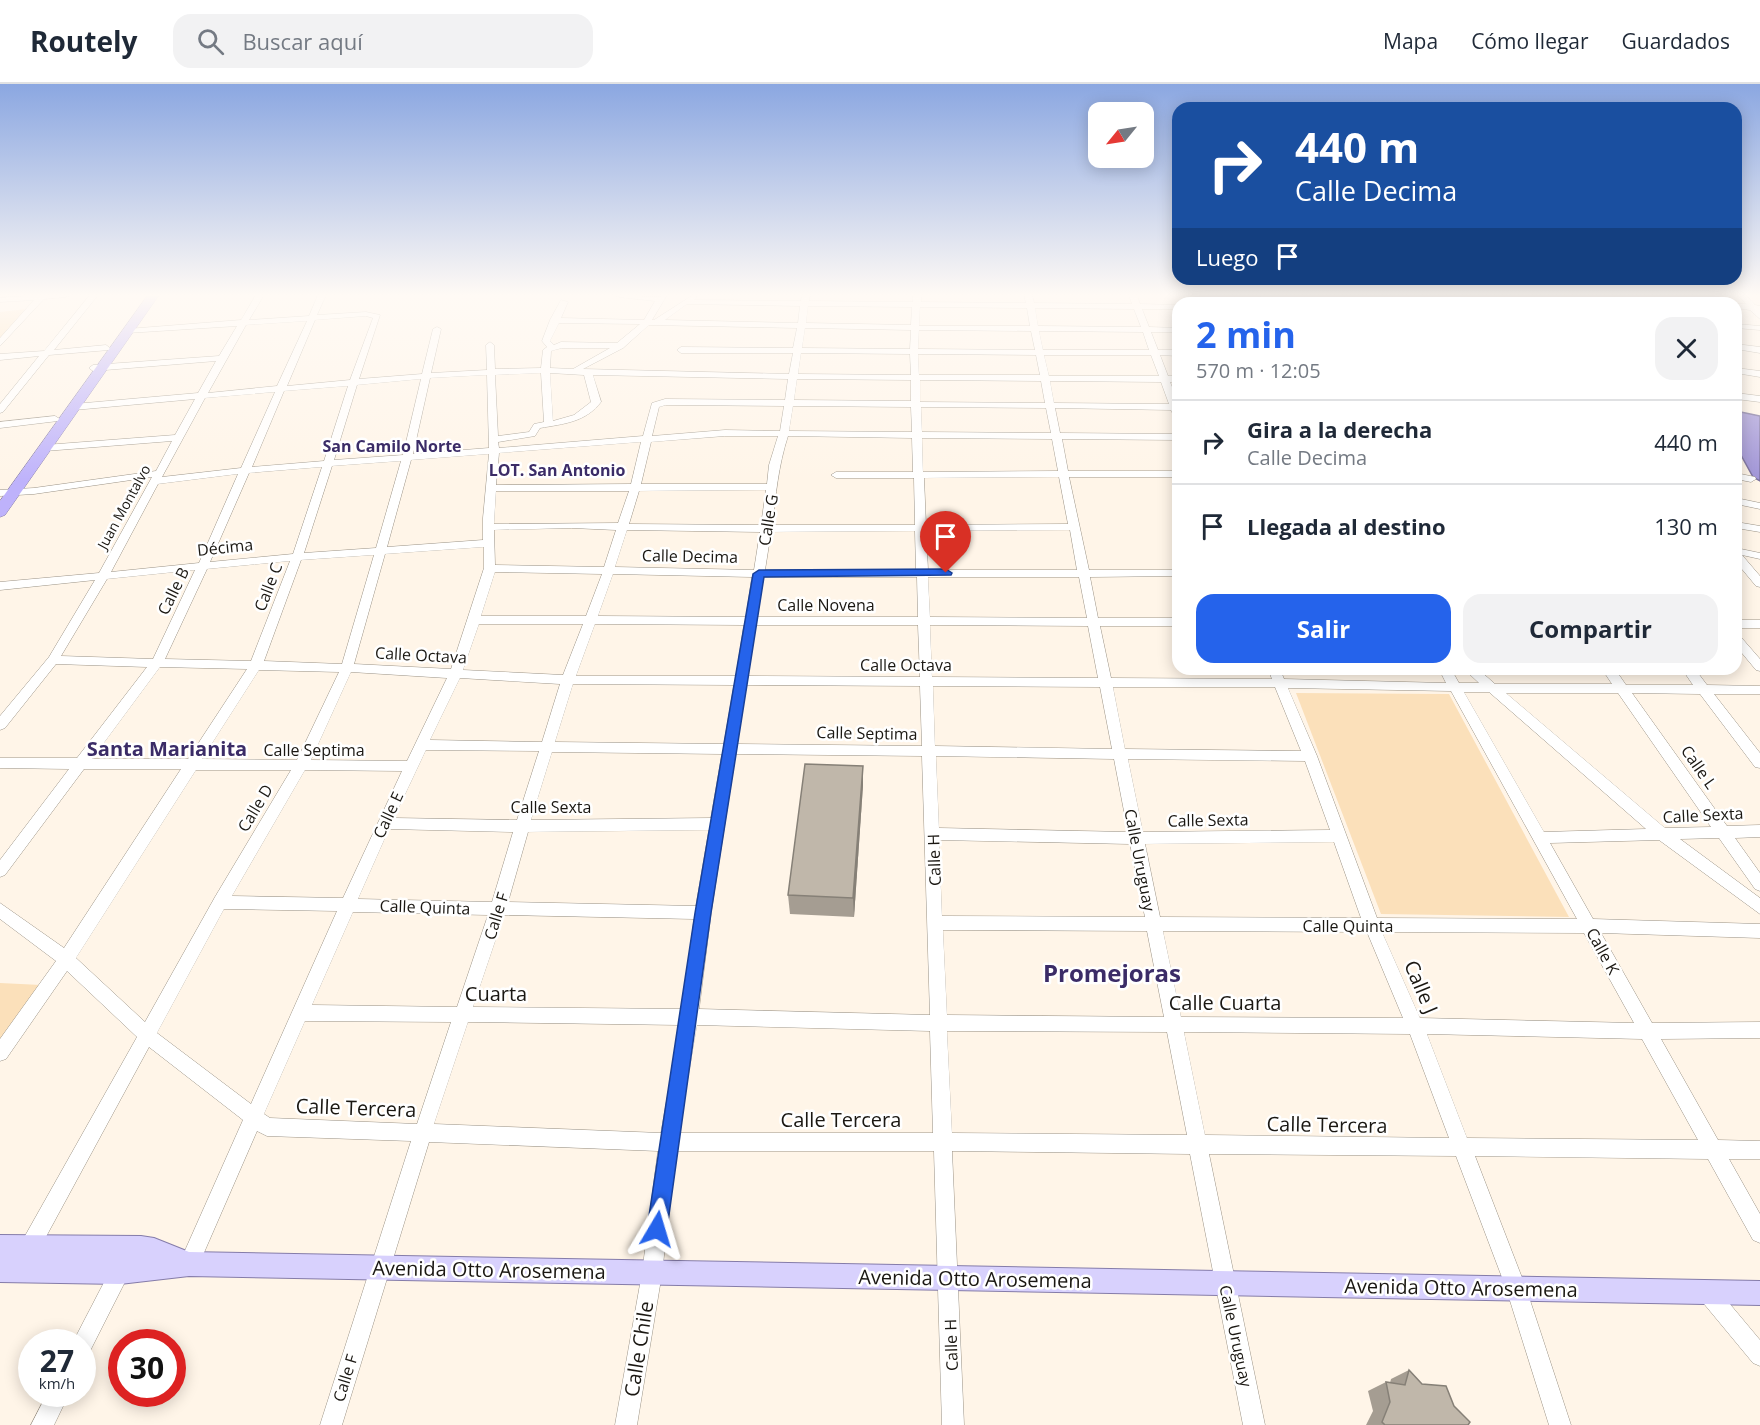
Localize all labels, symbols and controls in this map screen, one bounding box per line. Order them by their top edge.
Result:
search box [173,14,593,68]
text: Routely [30,22,137,60]
icon: search [194,25,227,58]
text: Buscar aquí [242,26,363,56]
text: Mapa [1383,27,1438,55]
text: Cómo llegar [1471,27,1589,55]
text: Guardados [1622,27,1730,55]
north arrow [1088,102,1154,168]
map controls [1088,102,1154,168]
text: 440 m [1295,118,1419,175]
icon: right [1196,126,1274,204]
text: Calle Decima [1295,172,1457,209]
icon: arrive [1271,240,1304,273]
text: Luego [1196,242,1259,272]
text: 2 min [1196,310,1296,359]
button: close [1655,317,1718,380]
text: 570 m · 12:05 [1196,357,1321,384]
text: Gira a la derecha [1247,414,1432,444]
icon: right [1196,426,1229,459]
text: 440 m [1654,427,1718,457]
district label: San Camilo Norte [322,435,462,457]
text: Calle Decima [1247,444,1367,471]
district label: LOT. San Antonio [489,459,625,481]
street label: Juan Montalvo [92,461,155,554]
street label: Calle G [753,493,783,547]
icon: arrive [1196,510,1229,543]
pin [920,511,971,573]
text: Llegada al destino [1247,511,1446,541]
text: 130 m [1654,511,1718,541]
icon: arrive [929,520,962,553]
street label: Décima [196,533,254,561]
street label: Calle Decima [642,544,738,568]
street label: Calle C [249,560,287,614]
street label: Calle B [152,563,194,619]
street label: Calle Novena [777,594,875,616]
button: Salir [1196,594,1451,663]
button: Compartir [1463,594,1718,663]
street label: Calle Octava [375,642,467,668]
street label: Calle Octava [860,654,952,676]
street label: Calle Septima [816,721,918,745]
district label: Santa Marianita [87,735,247,762]
street label: Calle Septima [263,739,365,761]
street label: Calle L [1676,741,1722,793]
street label: Calle D [232,780,278,836]
street label: Calle E [368,788,408,842]
street label: Calle Sexta [511,796,591,818]
street label: Calle Sexta [1662,802,1744,828]
street label: Calle Uruguay [1119,807,1161,914]
street label: Calle Sexta [1167,808,1249,832]
street label: Calle H [922,834,946,886]
street label: Calle F [478,890,514,942]
street label: Calle Quinta [379,894,471,920]
street label: Calle Quinta [1303,915,1393,937]
street label: Calle K [1581,924,1625,978]
district label: Promejoras [1043,956,1181,989]
street label: Calle J [1398,956,1445,1018]
street label: Cuarta [465,980,527,1007]
street label: Calle Cuarta [1169,989,1281,1016]
street label: Calle Tercera [295,1092,417,1123]
street label: Calle Tercera [781,1106,901,1133]
street label: Calle Tercera [1266,1110,1388,1139]
position arrow [625,1197,689,1261]
street label: Avenida Otto Arosemena [372,1254,606,1285]
street label: Avenida Otto Arosemena [858,1263,1092,1294]
street label: Avenida Otto Arosemena [1344,1272,1578,1303]
street label: Calle Uruguay [1214,1283,1258,1390]
street label: Calle Chile [618,1299,659,1399]
street label: Calle H [939,1319,963,1371]
speed limit sign: 30 [108,1329,186,1407]
text: 27 [40,1340,74,1381]
street label: Calle F [327,1352,363,1404]
text: km/h [39,1373,75,1393]

